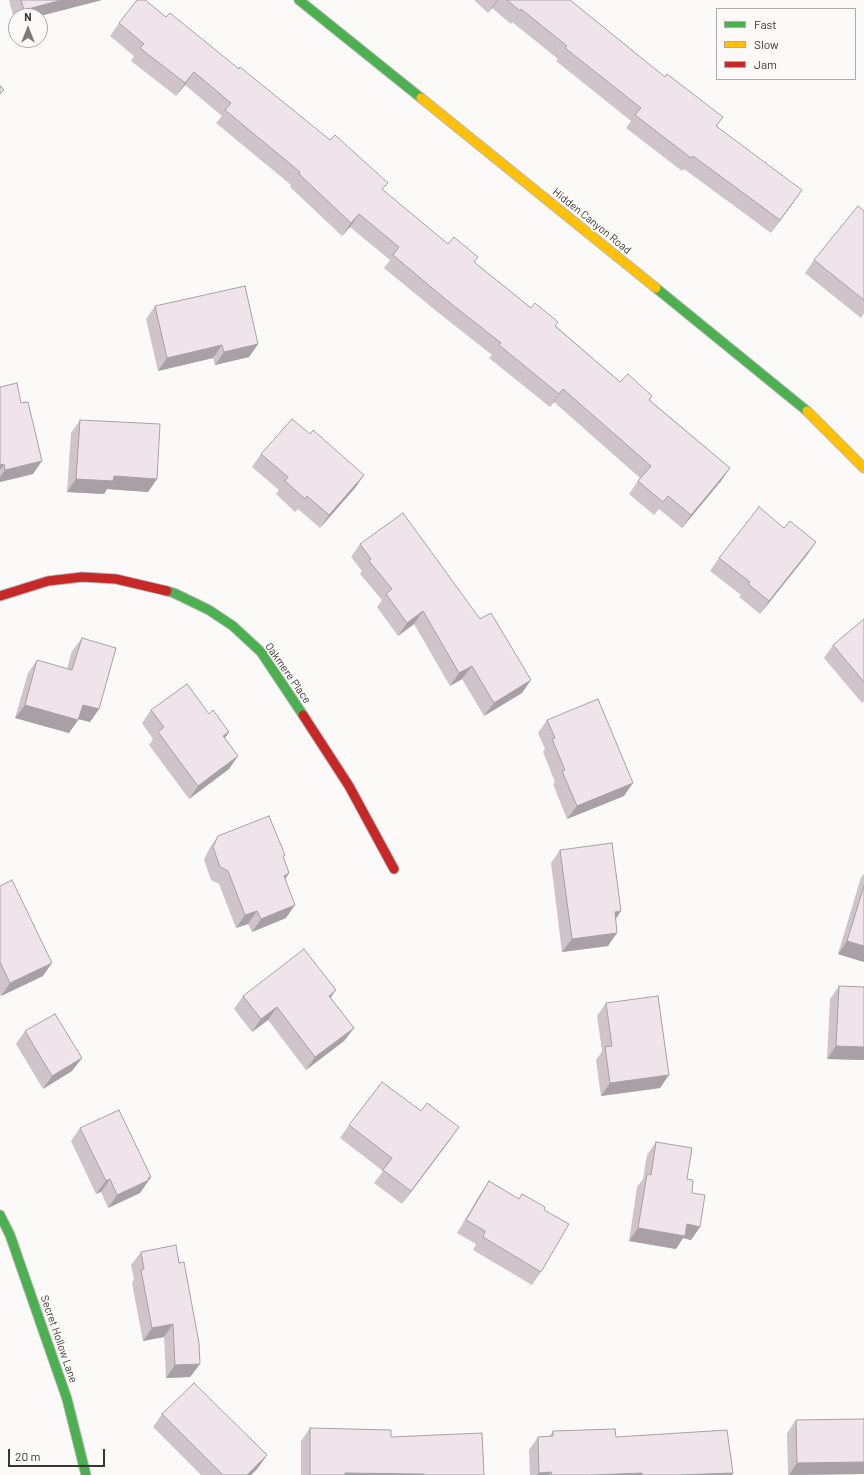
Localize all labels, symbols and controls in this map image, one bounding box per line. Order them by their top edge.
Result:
north arrow [8,8,48,48]
legend [716,8,856,80]
text: N [24,10,32,23]
text: Fast [754,17,777,31]
text: Slow [754,37,779,51]
text: Jam [754,57,777,71]
street label: Hidden Canyon Road [550,185,634,257]
street label: Oakmere Place [262,640,314,706]
street label: Secret Hollow Lane [38,1294,80,1384]
scale bar [10,1441,107,1467]
text: 20 m [15,1449,41,1463]

